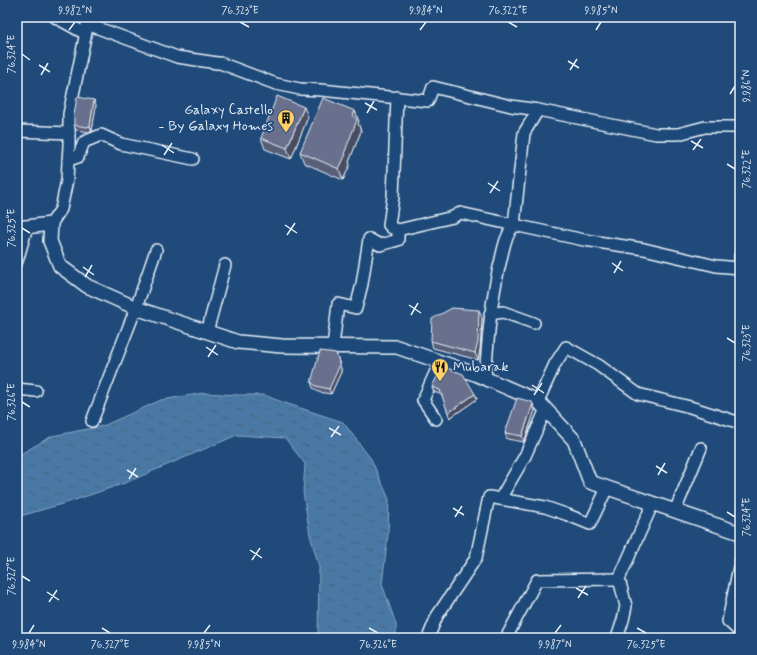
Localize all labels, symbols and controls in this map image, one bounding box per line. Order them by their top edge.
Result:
text: 9.982°N [58,4,92,18]
text: 76.323°E [221,4,259,18]
text: 9.984°N [409,4,443,18]
text: 76.322°E [489,4,528,18]
text: 9.985°N [584,4,618,18]
text: 76.324°E [5,34,19,73]
text: 9.986°N [740,69,754,102]
place label: Galaxy Castello - By Galaxy Homes [158,101,273,135]
building icon: Galaxy Castello - By Galaxy Homes [276,108,296,133]
text: 76.322°E [740,149,754,188]
text: 76.325°E [5,209,19,247]
text: 76.323°E [740,324,754,362]
restaurant icon: Mubarak [430,357,450,382]
place label: Mubarak [453,358,509,376]
text: 76.326°E [5,383,19,421]
text: 76.324°E [740,497,754,536]
text: 76.327°E [5,557,19,595]
text: 9.984°N [12,638,46,652]
text: 76.327°E [91,638,129,652]
text: 9.985°N [187,638,221,652]
text: 76.326°E [359,638,397,652]
text: 9.987°N [538,638,572,652]
text: 76.325°E [627,638,665,652]

